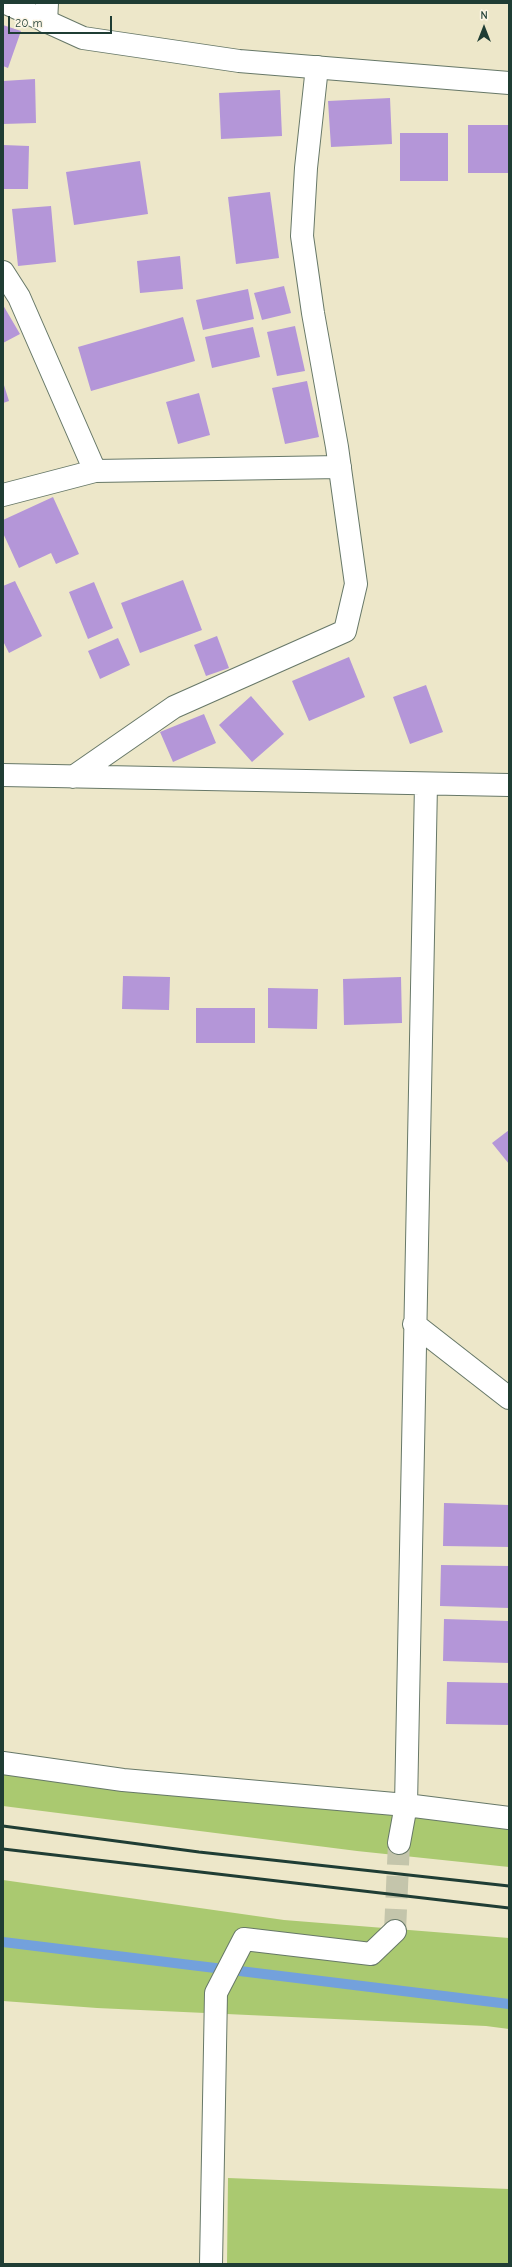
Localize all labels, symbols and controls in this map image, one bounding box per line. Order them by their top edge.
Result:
scale bar [10,8,114,34]
north arrow [464,8,504,48]
text: N [480,9,488,22]
text: 20 m [15,16,43,30]

